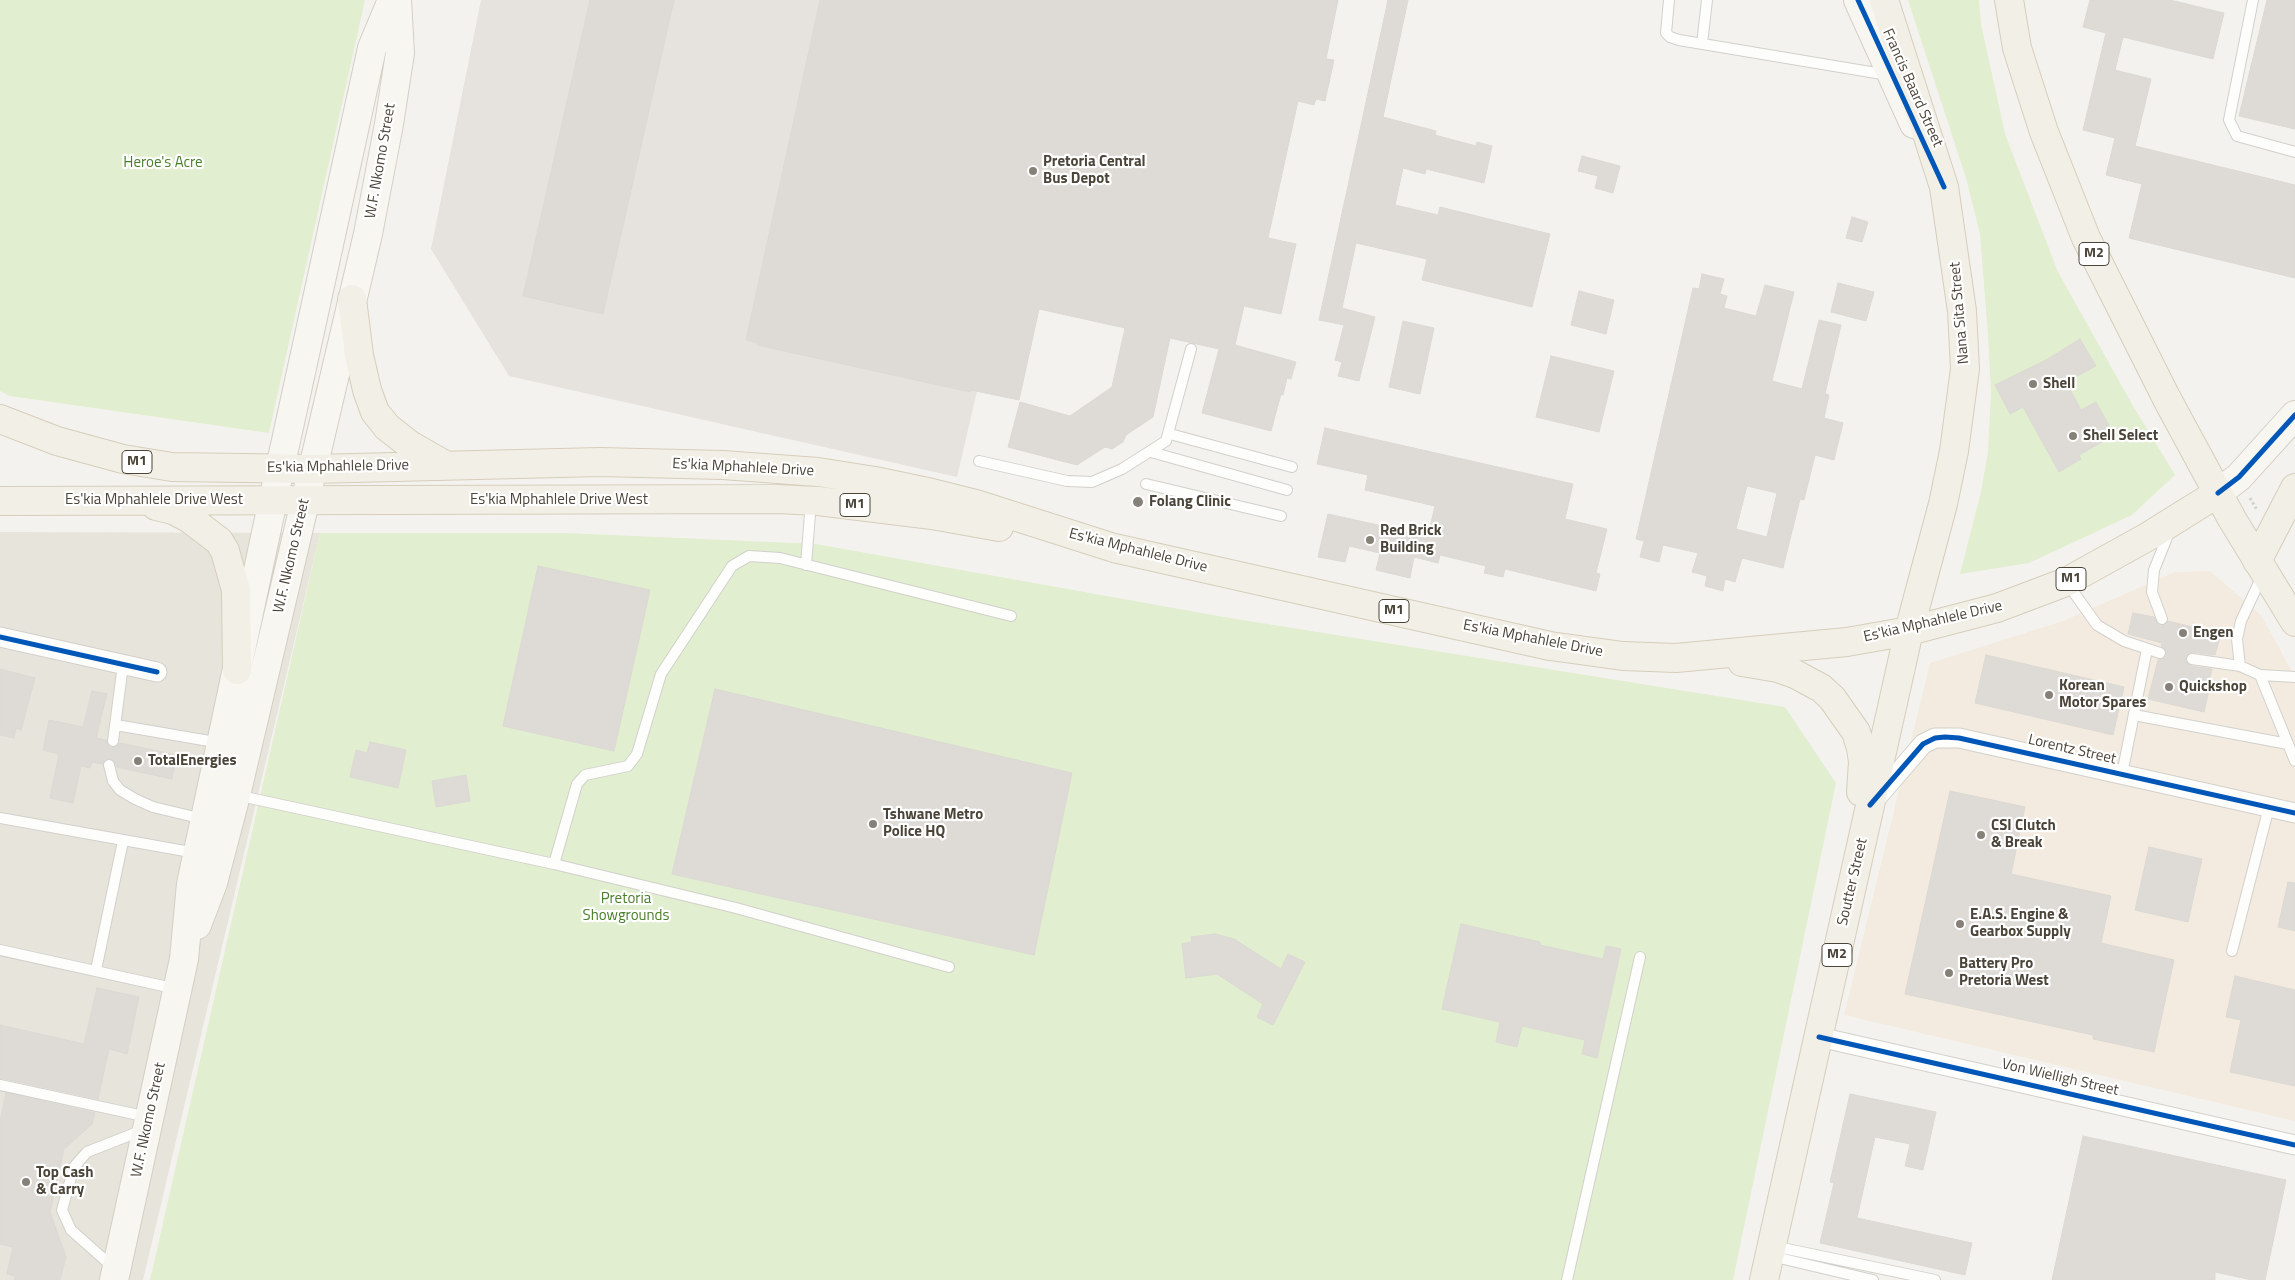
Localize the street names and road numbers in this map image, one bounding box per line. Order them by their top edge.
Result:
street label: Francis Baard Street [1878,26,1946,150]
street label: W.F. Nkomo Street [362,102,400,220]
road number: M2 [2079,242,2109,266]
street label: Nana Sita Street [1947,261,1973,365]
road number: M1 [122,451,152,474]
street label: Es'kia Mphahlele Drive [672,455,814,481]
street label: Es'kia Mphahlele Drive [267,457,409,477]
street label: Es'kia Mphahlele Drive West [65,491,243,509]
street label: Es'kia Mphahlele Drive West [470,491,648,509]
road number: M1 [840,494,870,516]
street label: W.F. Nkomo Street [270,497,314,615]
street label: Es'kia Mphahlele Drive [1067,525,1209,577]
road number: M1 [2056,568,2086,590]
street label: Es'kia Mphahlele Drive [1862,597,2004,647]
road number: M1 [1379,600,1409,622]
street label: Es'kia Mphahlele Drive [1462,617,1604,661]
street label: Lorentz Street [2026,731,2118,769]
street label: Soutter Street [1834,836,1872,928]
road number: M2 [1822,944,1852,966]
street label: Von Wielligh Street [2000,1056,2120,1100]
street label: W.F. Nkomo Street [128,1061,170,1179]

